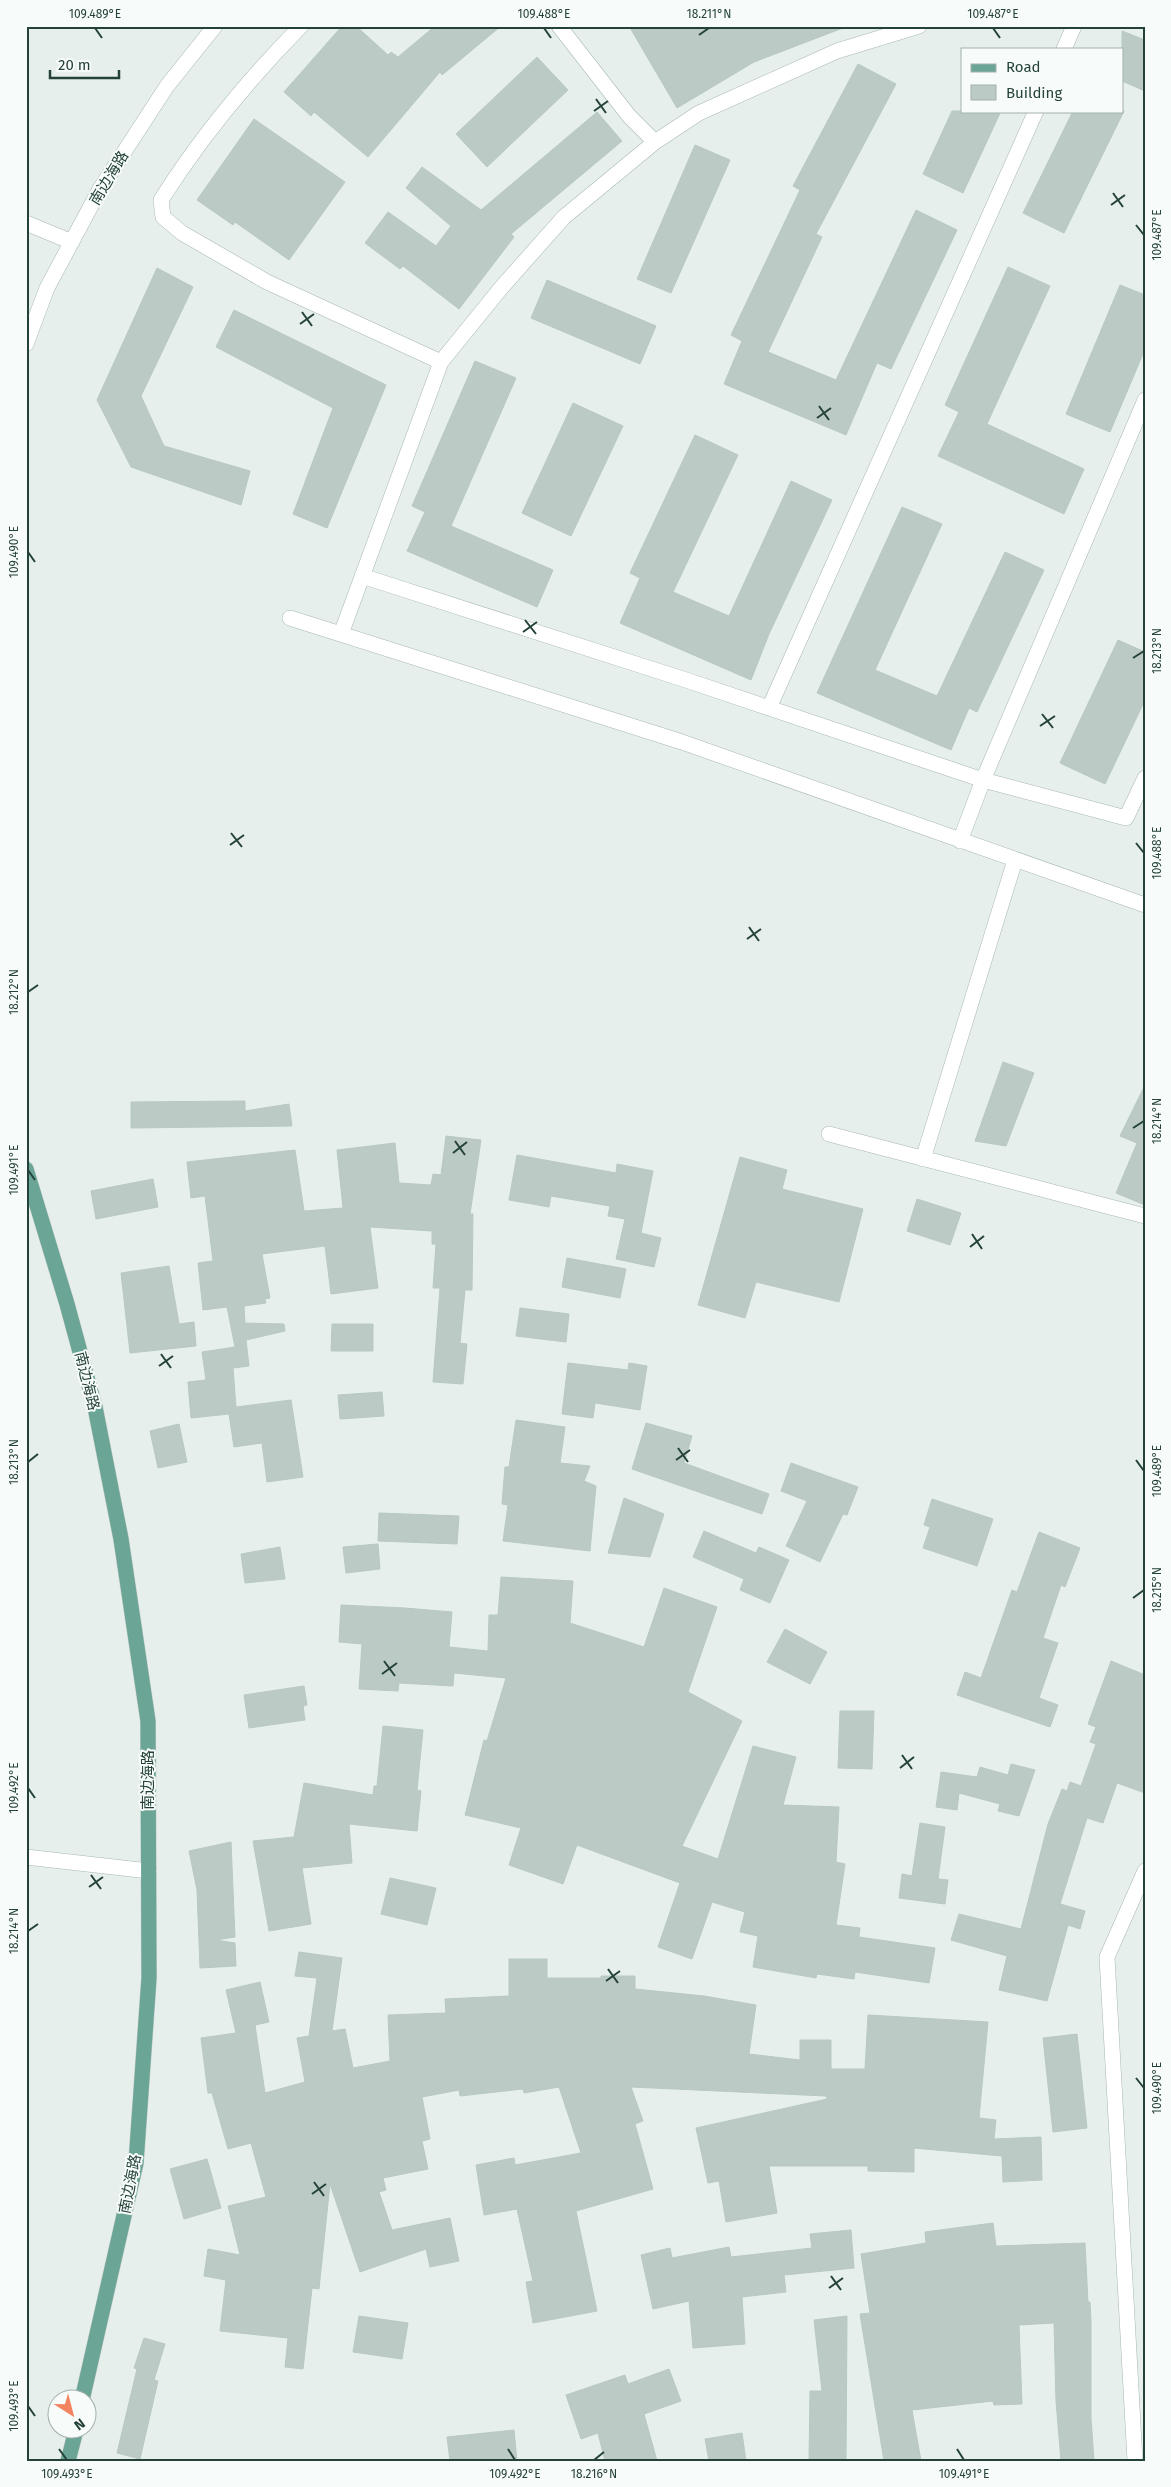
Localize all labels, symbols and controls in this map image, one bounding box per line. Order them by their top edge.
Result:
text: 109.489°E [69,7,121,21]
text: 109.488°E [518,7,570,21]
text: 18.211°N [686,7,732,21]
text: 109.487°E [967,7,1019,21]
scale bar [50,48,119,80]
legend [961,48,1124,112]
text: 20 m [58,56,91,74]
text: Road [1006,58,1041,76]
text: Building [1006,84,1062,102]
street label: 南边海路 [86,148,132,208]
text: 109.487°E [1150,209,1164,261]
text: 109.490°E [7,526,21,578]
text: 18.213°N [1150,628,1164,674]
text: 109.488°E [1150,827,1164,879]
text: 18.212°N [7,969,21,1015]
text: 18.214°N [1150,1098,1164,1144]
text: 109.491°E [7,1145,21,1195]
street label: 南边海路 [71,1350,103,1412]
text: 18.213°N [7,1439,21,1485]
text: 109.489°E [1150,1445,1164,1497]
text: 18.215°N [1150,1567,1164,1613]
street label: 南边海路 [139,1750,157,1810]
text: 109.492°E [7,1762,21,1814]
text: 18.214°N [7,1908,21,1954]
text: 109.490°E [1150,2062,1164,2114]
street label: 南边海路 [115,2153,145,2215]
text: 109.493°E [7,2380,21,2432]
north arrow [48,2390,98,2440]
text: N [71,2415,88,2434]
text: 109.493°E [41,2467,93,2481]
text: 109.492°E [489,2467,541,2481]
text: 18.216°N [571,2467,617,2481]
text: 109.491°E [939,2467,989,2481]

